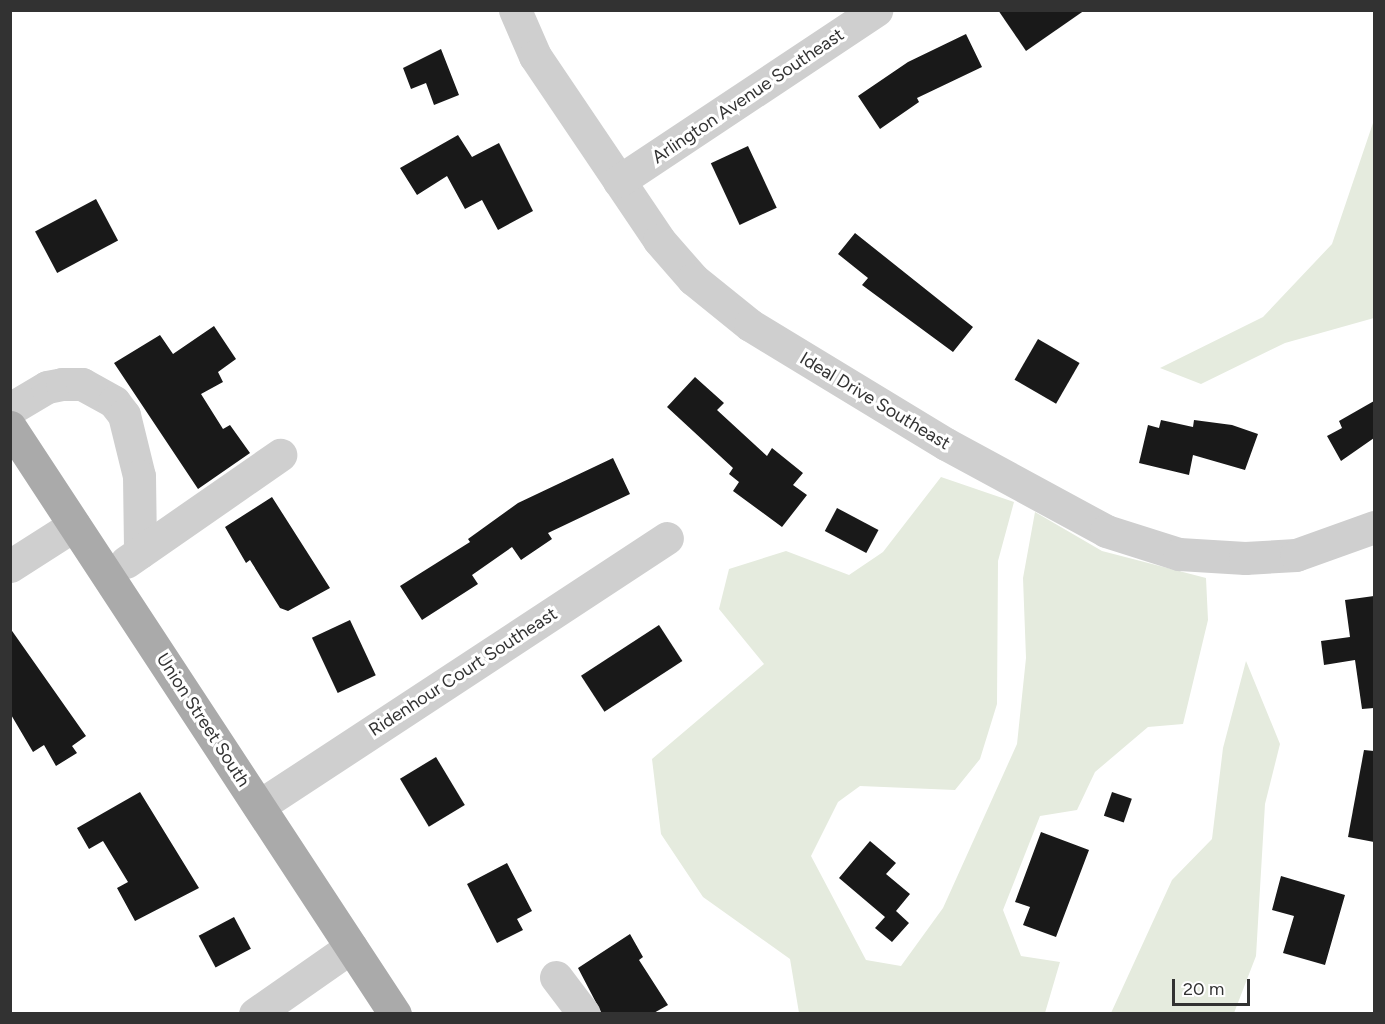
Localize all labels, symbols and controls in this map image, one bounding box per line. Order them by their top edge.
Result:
street label: Arlington Avenue Southeast [648,24,848,168]
street label: Ideal Drive Southeast [796,348,954,454]
street label: Ridenhour Court Southeast [365,603,561,741]
street label: Union Street South [152,649,254,791]
scale bar [1175,967,1253,1005]
text: 20 m [1183,978,1224,1000]

